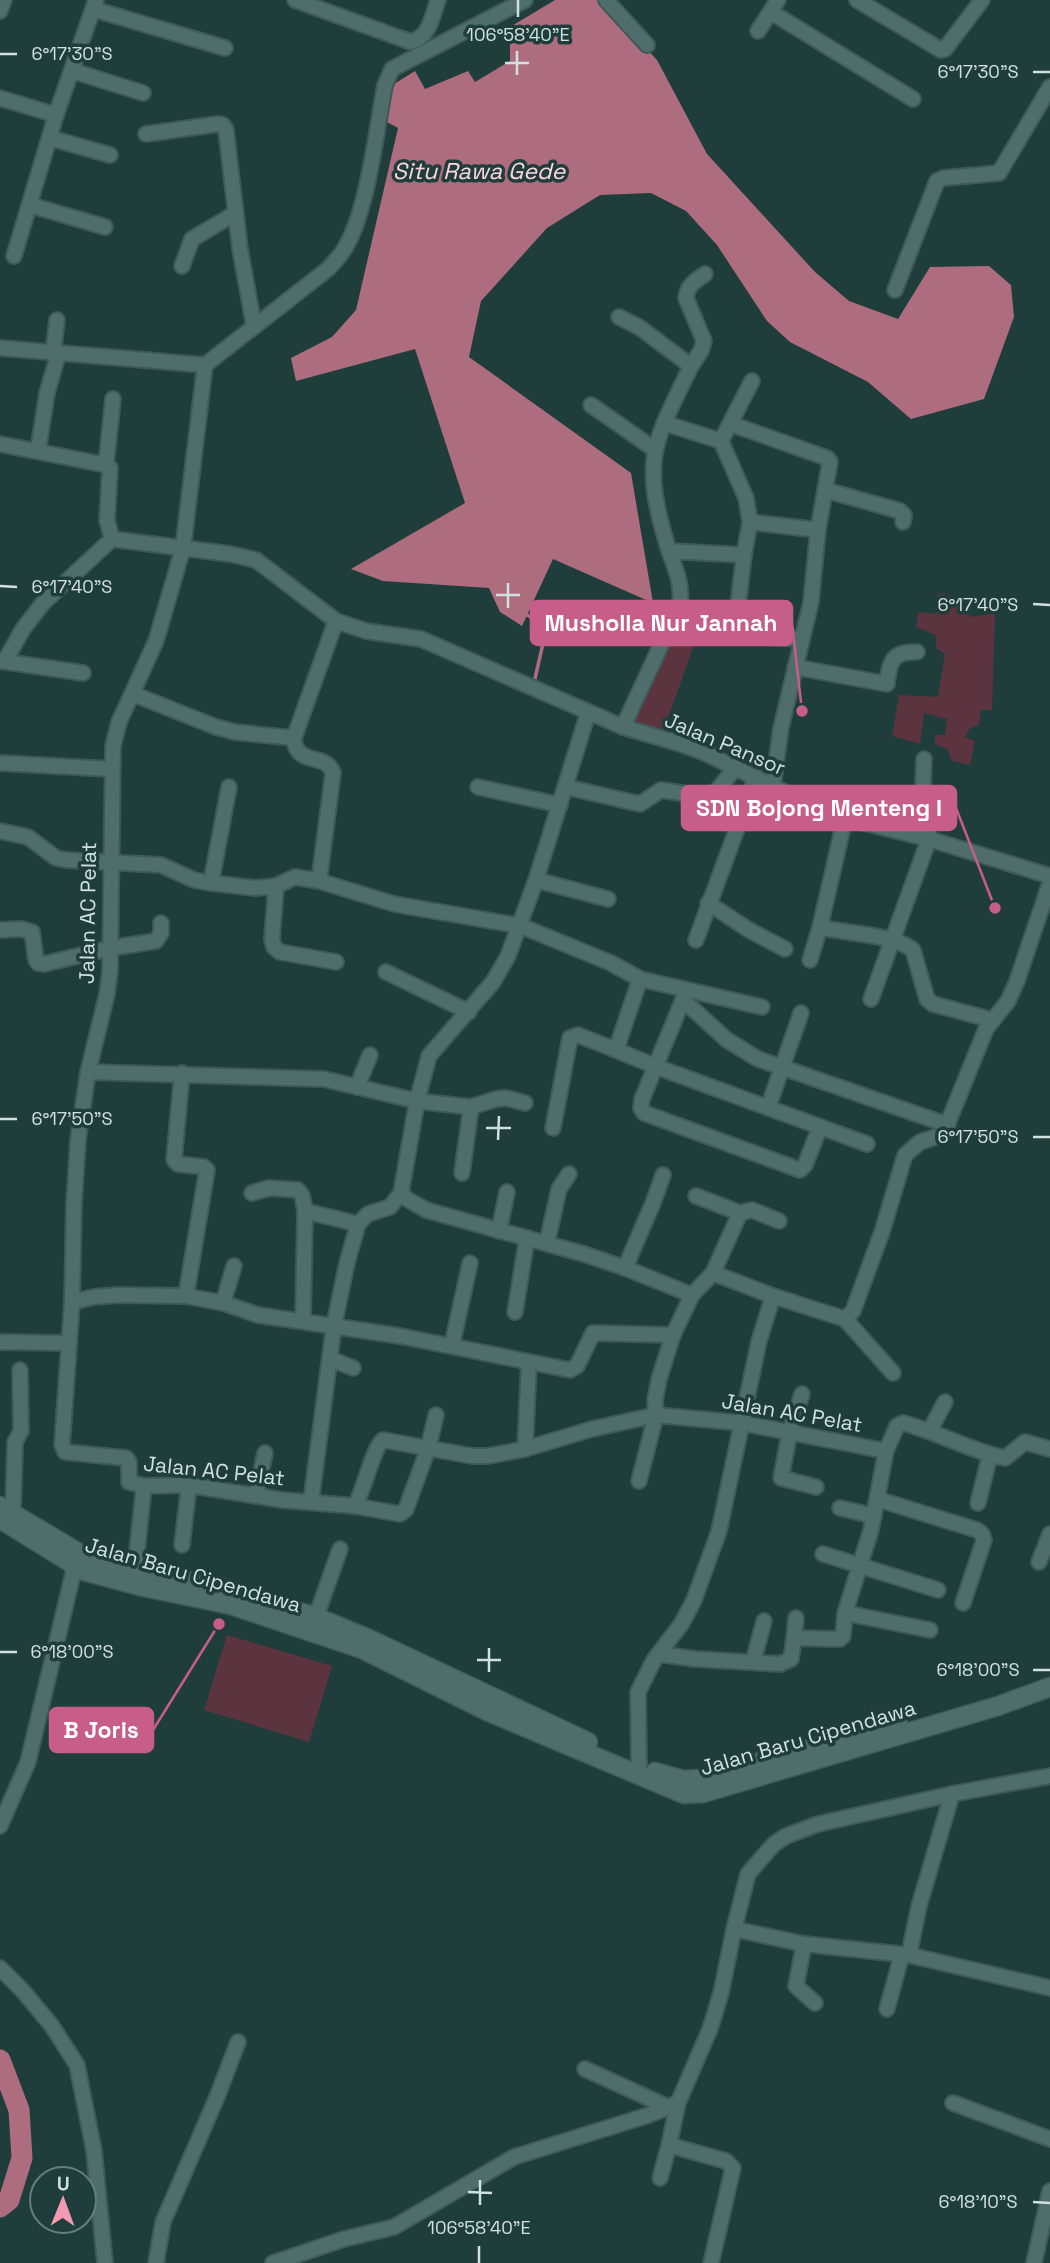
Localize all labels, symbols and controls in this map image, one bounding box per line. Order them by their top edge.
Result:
text: 106°58'40"E [466,23,570,46]
text: 6°17'30"S [31,42,113,65]
text: 6°17'30"S [937,60,1019,83]
water label: Situ Rawa Gede [393,156,567,186]
text: 6°17'40"S [32,575,112,598]
text: 6°17'40"S [938,593,1018,616]
callout: Musholla Nur Jannah [531,601,792,645]
text: Musholla Nur Jannah [545,608,778,638]
street label: Jalan Pansor [661,706,790,781]
callout: SDN Bojong Menteng I [682,786,956,830]
text: SDN Bojong Menteng I [696,793,942,823]
street label: Jalan AC Pelat [73,842,102,984]
text: 6°17'50"S [31,1107,113,1130]
text: 6°17'50"S [937,1125,1019,1148]
street label: Jalan AC Pelat [720,1387,864,1438]
street label: Jalan AC Pelat [142,1450,286,1491]
street label: Jalan Baru Cipendawa [82,1531,304,1618]
text: 6°18'00"S [31,1640,113,1663]
text: 6°18'00"S [937,1658,1019,1681]
street label: Jalan Baru Cipendawa [697,1694,919,1781]
callout: B Joris [50,1708,153,1752]
text: B Joris [63,1715,139,1745]
north arrow [28,2165,98,2235]
text: U [57,2171,70,2196]
text: 6°18'10"S [939,2190,1017,2213]
text: 106°58'40"E [427,2216,531,2239]

